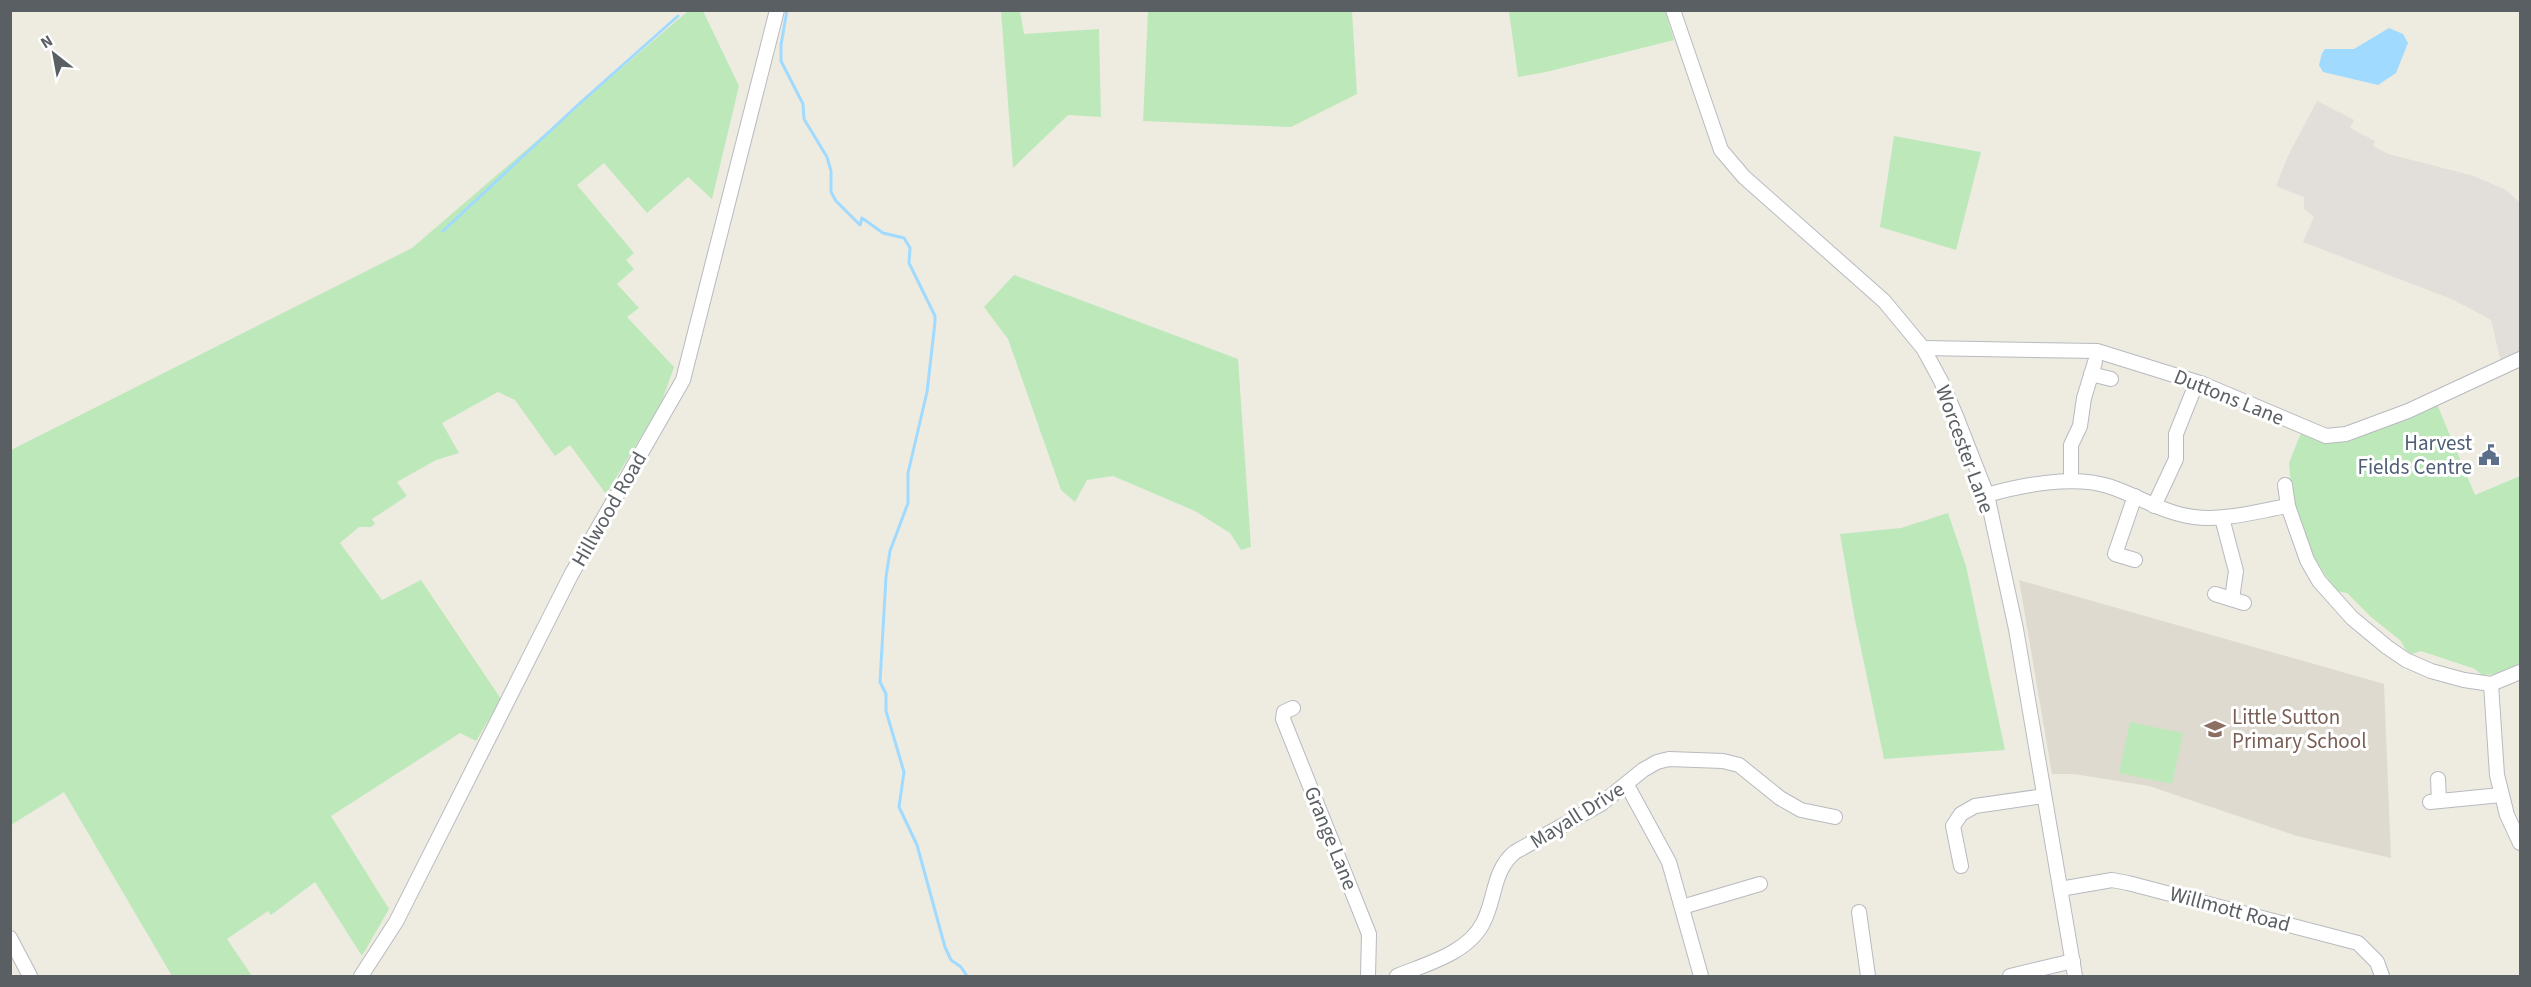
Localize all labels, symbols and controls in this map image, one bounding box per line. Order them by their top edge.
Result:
north arrow [24,24,84,84]
text: N [37,30,57,54]
street label: Duttons Lane [2169,361,2289,433]
street label: Worcester Lane [1928,381,2002,517]
place label: Harvest Fields Centre [2358,428,2472,482]
public building icon: Harvest Fields Centre [2477,443,2501,467]
street label: Hillwood Road [564,446,654,572]
place label: Little Sutton Primary School [2232,702,2367,756]
school or university icon: Little Sutton Primary School [2203,717,2227,741]
street label: Mayall Drive [1524,774,1630,856]
street label: Grange Lane [1297,782,1365,894]
street label: Willmott Road [2166,878,2294,940]

